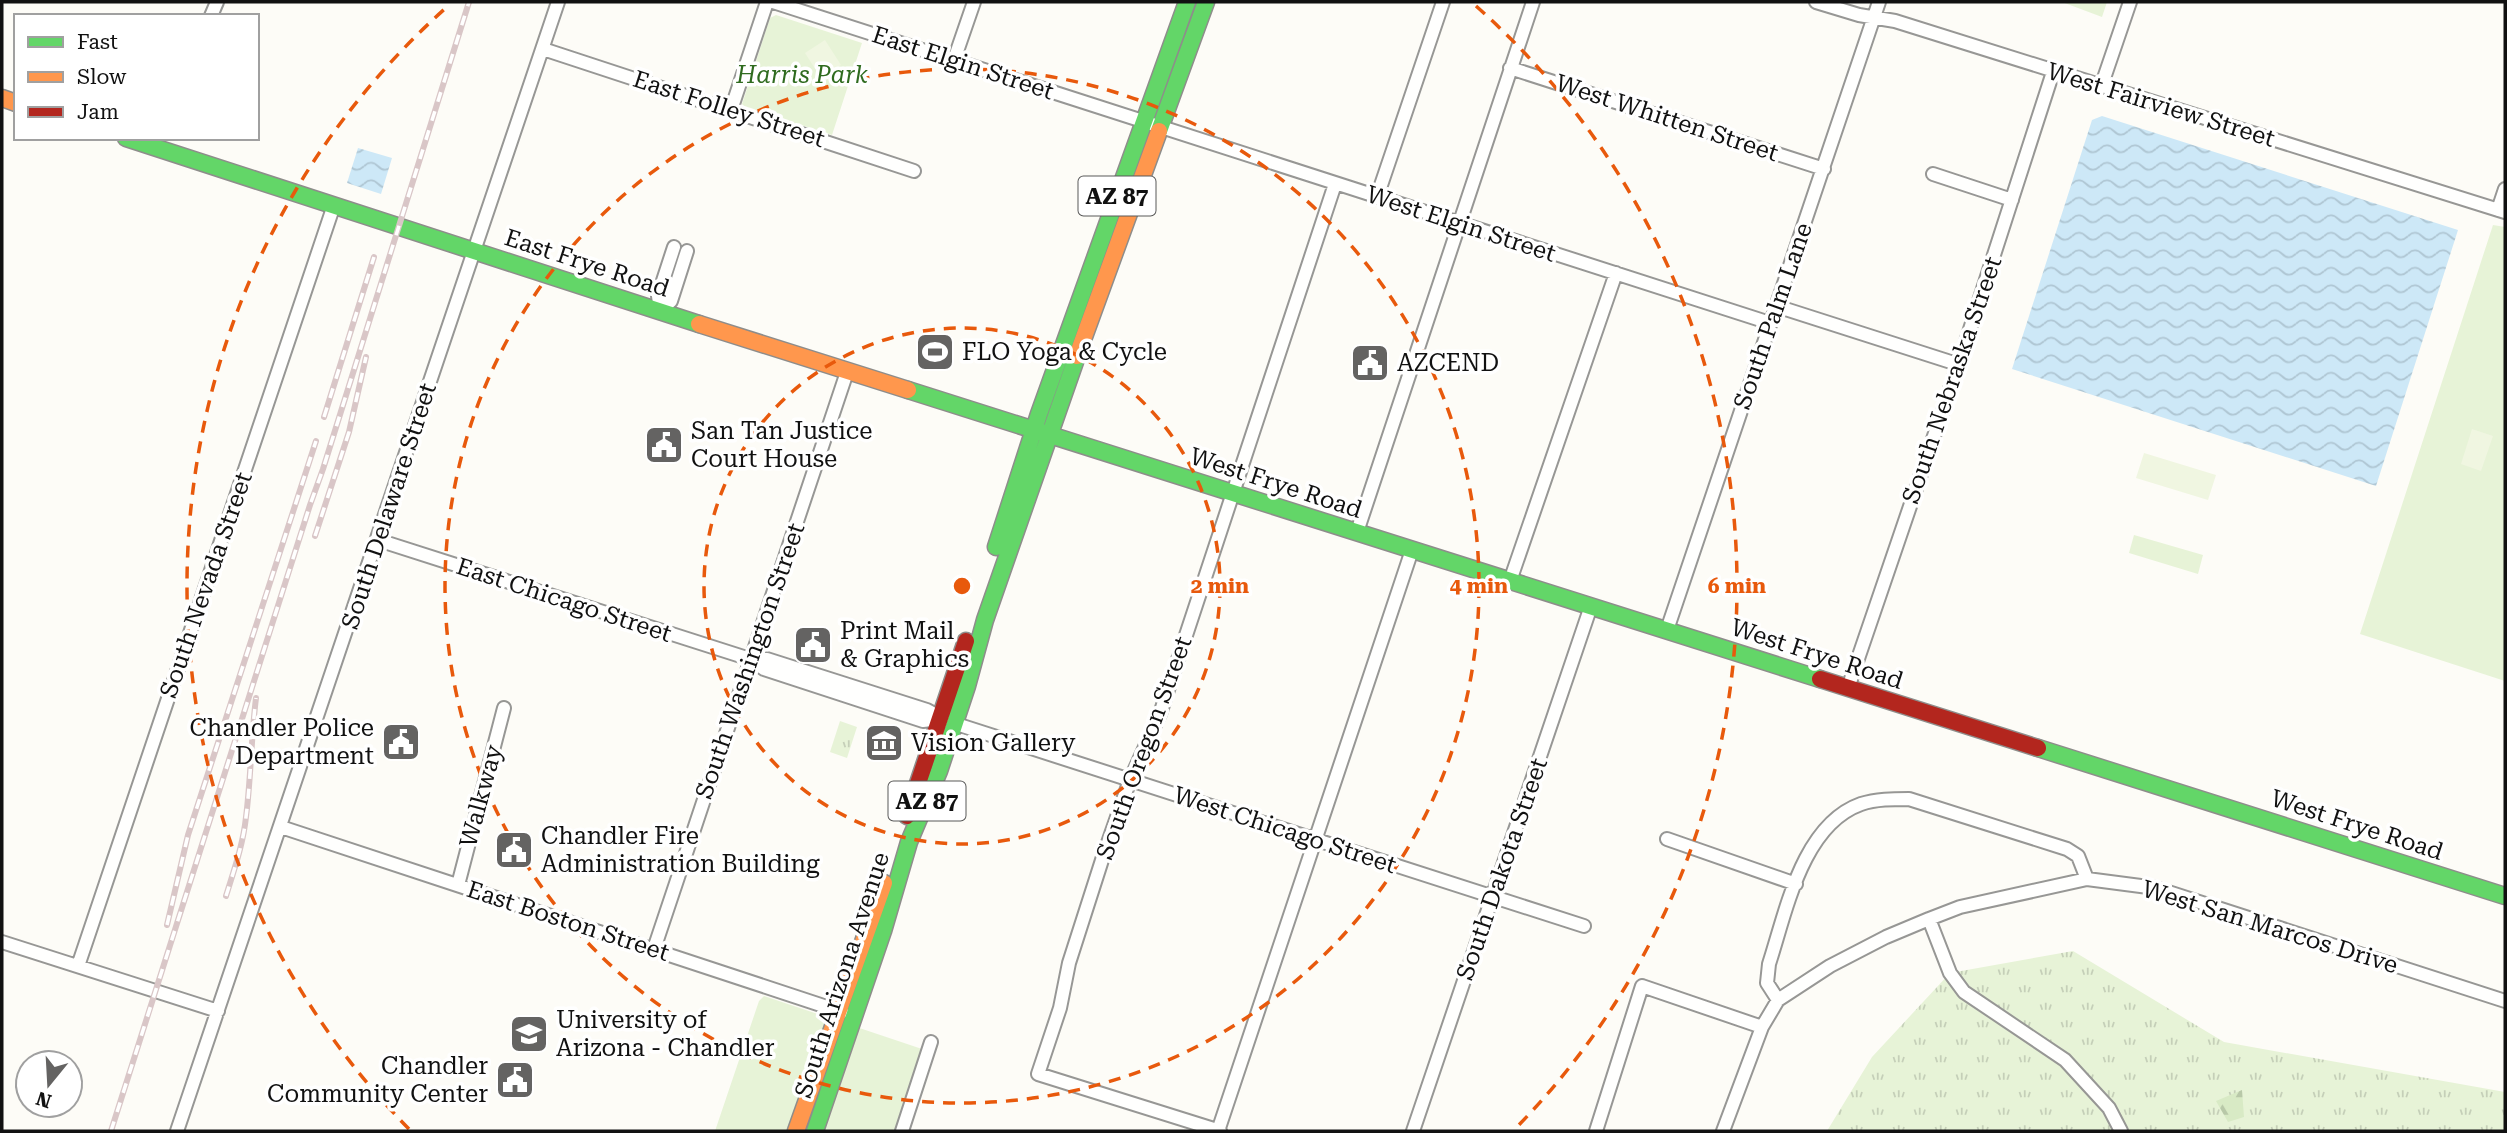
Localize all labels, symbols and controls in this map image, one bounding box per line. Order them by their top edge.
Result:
legend [14,14,259,140]
street label: East Elgin Street [869,20,1057,106]
text: Fast [77,30,118,54]
street label: West Fairview Street [2044,57,2278,153]
park label: Harris Park [735,61,868,89]
text: Slow [77,65,127,89]
street label: East Folley Street [630,65,828,153]
street label: West Whitten Street [1552,69,1782,167]
text: Jam [77,100,119,124]
road number: AZ 87 [1078,176,1156,216]
street label: West Elgin Street [1363,180,1559,268]
street label: South Palm Lane [1728,219,1818,413]
street label: East Frye Road [501,223,673,303]
street label: South Nebraska Street [1897,253,2007,507]
sports icon: FLO Yoga & Cycle [914,331,956,373]
place label: FLO Yoga & Cycle [962,338,1167,366]
public building icon: AZCEND [1349,342,1391,384]
place label: AZCEND [1397,349,1499,377]
street label: South Delaware Street [336,379,442,633]
place label: San Tan Justice Court House [691,417,872,473]
public building icon: San Tan Justice Court House [643,424,685,466]
street label: West Frye Road [1186,442,1366,524]
street label: South Nevada Street [154,468,258,702]
street label: South Washington Street [690,519,810,803]
street label: East Chicago Street [453,552,675,648]
centre of rings [950,574,974,598]
text: 2 min [1191,574,1249,598]
text: 4 min [1450,574,1508,598]
text: 6 min [1708,574,1766,598]
street label: West Frye Road [1727,613,1907,695]
place label: Print Mail & Graphics [840,617,969,673]
public building icon: Print Mail & Graphics [792,624,834,666]
street label: South Oregon Street [1091,633,1197,863]
place label: Chandler Police Department [190,714,374,770]
public building icon: Chandler Police Department [380,721,422,763]
museum icon: Vision Gallery [863,722,905,764]
place label: Vision Gallery [911,729,1076,757]
street label: Walkway [454,741,508,850]
street label: South Dakota Street [1451,754,1553,984]
street label: West Chicago Street [1170,781,1400,879]
road number: AZ 87 [888,782,965,820]
street label: West Frye Road [2267,784,2447,866]
place label: Chandler Fire Administration Building [541,822,820,878]
public building icon: Chandler Fire Administration Building [493,829,535,871]
street label: South Arizona Avenue [789,849,895,1101]
street label: East Boston Street [463,875,673,967]
street label: West San Marcos Drive [2139,875,2401,979]
place label: University of Arizona - Chandler [556,1006,775,1062]
school or university icon: University of Arizona - Chandler [508,1013,550,1055]
north arrow [14,1049,84,1119]
place label: Chandler Community Center [267,1052,488,1108]
public building icon: Chandler Community Center [494,1059,536,1101]
text: N [33,1086,54,1113]

